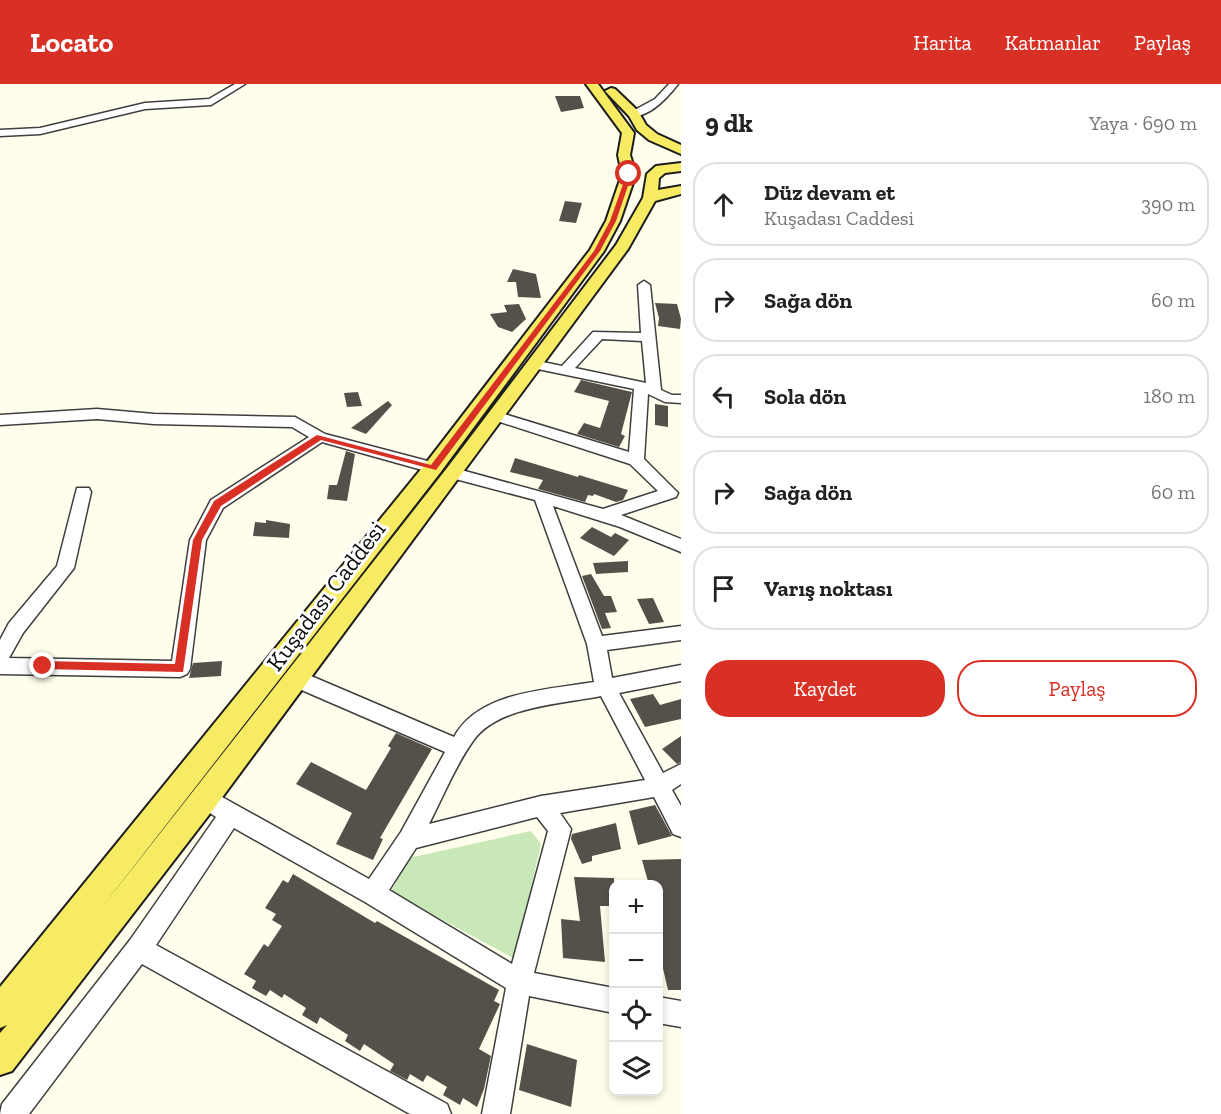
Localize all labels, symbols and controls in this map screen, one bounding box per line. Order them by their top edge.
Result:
text: Locato [30,26,113,59]
text: Harita [913,30,972,55]
text: Katmanlar [1005,30,1101,55]
text: Paylaş [1134,30,1191,55]
text: 9 dk [705,107,753,139]
text: Yaya · 690 m [1089,111,1197,135]
route start [615,160,641,186]
text: Düz devam et [764,179,895,206]
icon: ahead [707,188,740,221]
text: 390 m [1141,192,1195,216]
text: Kuşadası Caddesi [764,206,914,230]
icon: right [707,284,740,317]
text: Sağa dön [764,287,852,314]
text: 60 m [1151,288,1195,312]
icon: left [707,380,740,413]
text: Sola dön [764,383,846,410]
text: 180 m [1143,384,1195,408]
icon: right [707,476,740,509]
text: Sağa dön [764,479,852,506]
text: 60 m [1151,480,1195,504]
street label: Kuşadası Caddesi [260,515,392,676]
icon: arrive [707,572,740,605]
text: Varış noktası [764,575,893,602]
route end [29,652,55,678]
button: Kaydet [705,660,945,717]
button: Paylaş [957,660,1197,717]
map controls [609,880,663,1096]
button: + [609,880,663,934]
button: − [609,934,663,988]
button: locate [609,988,663,1042]
button: layers [609,1042,663,1096]

